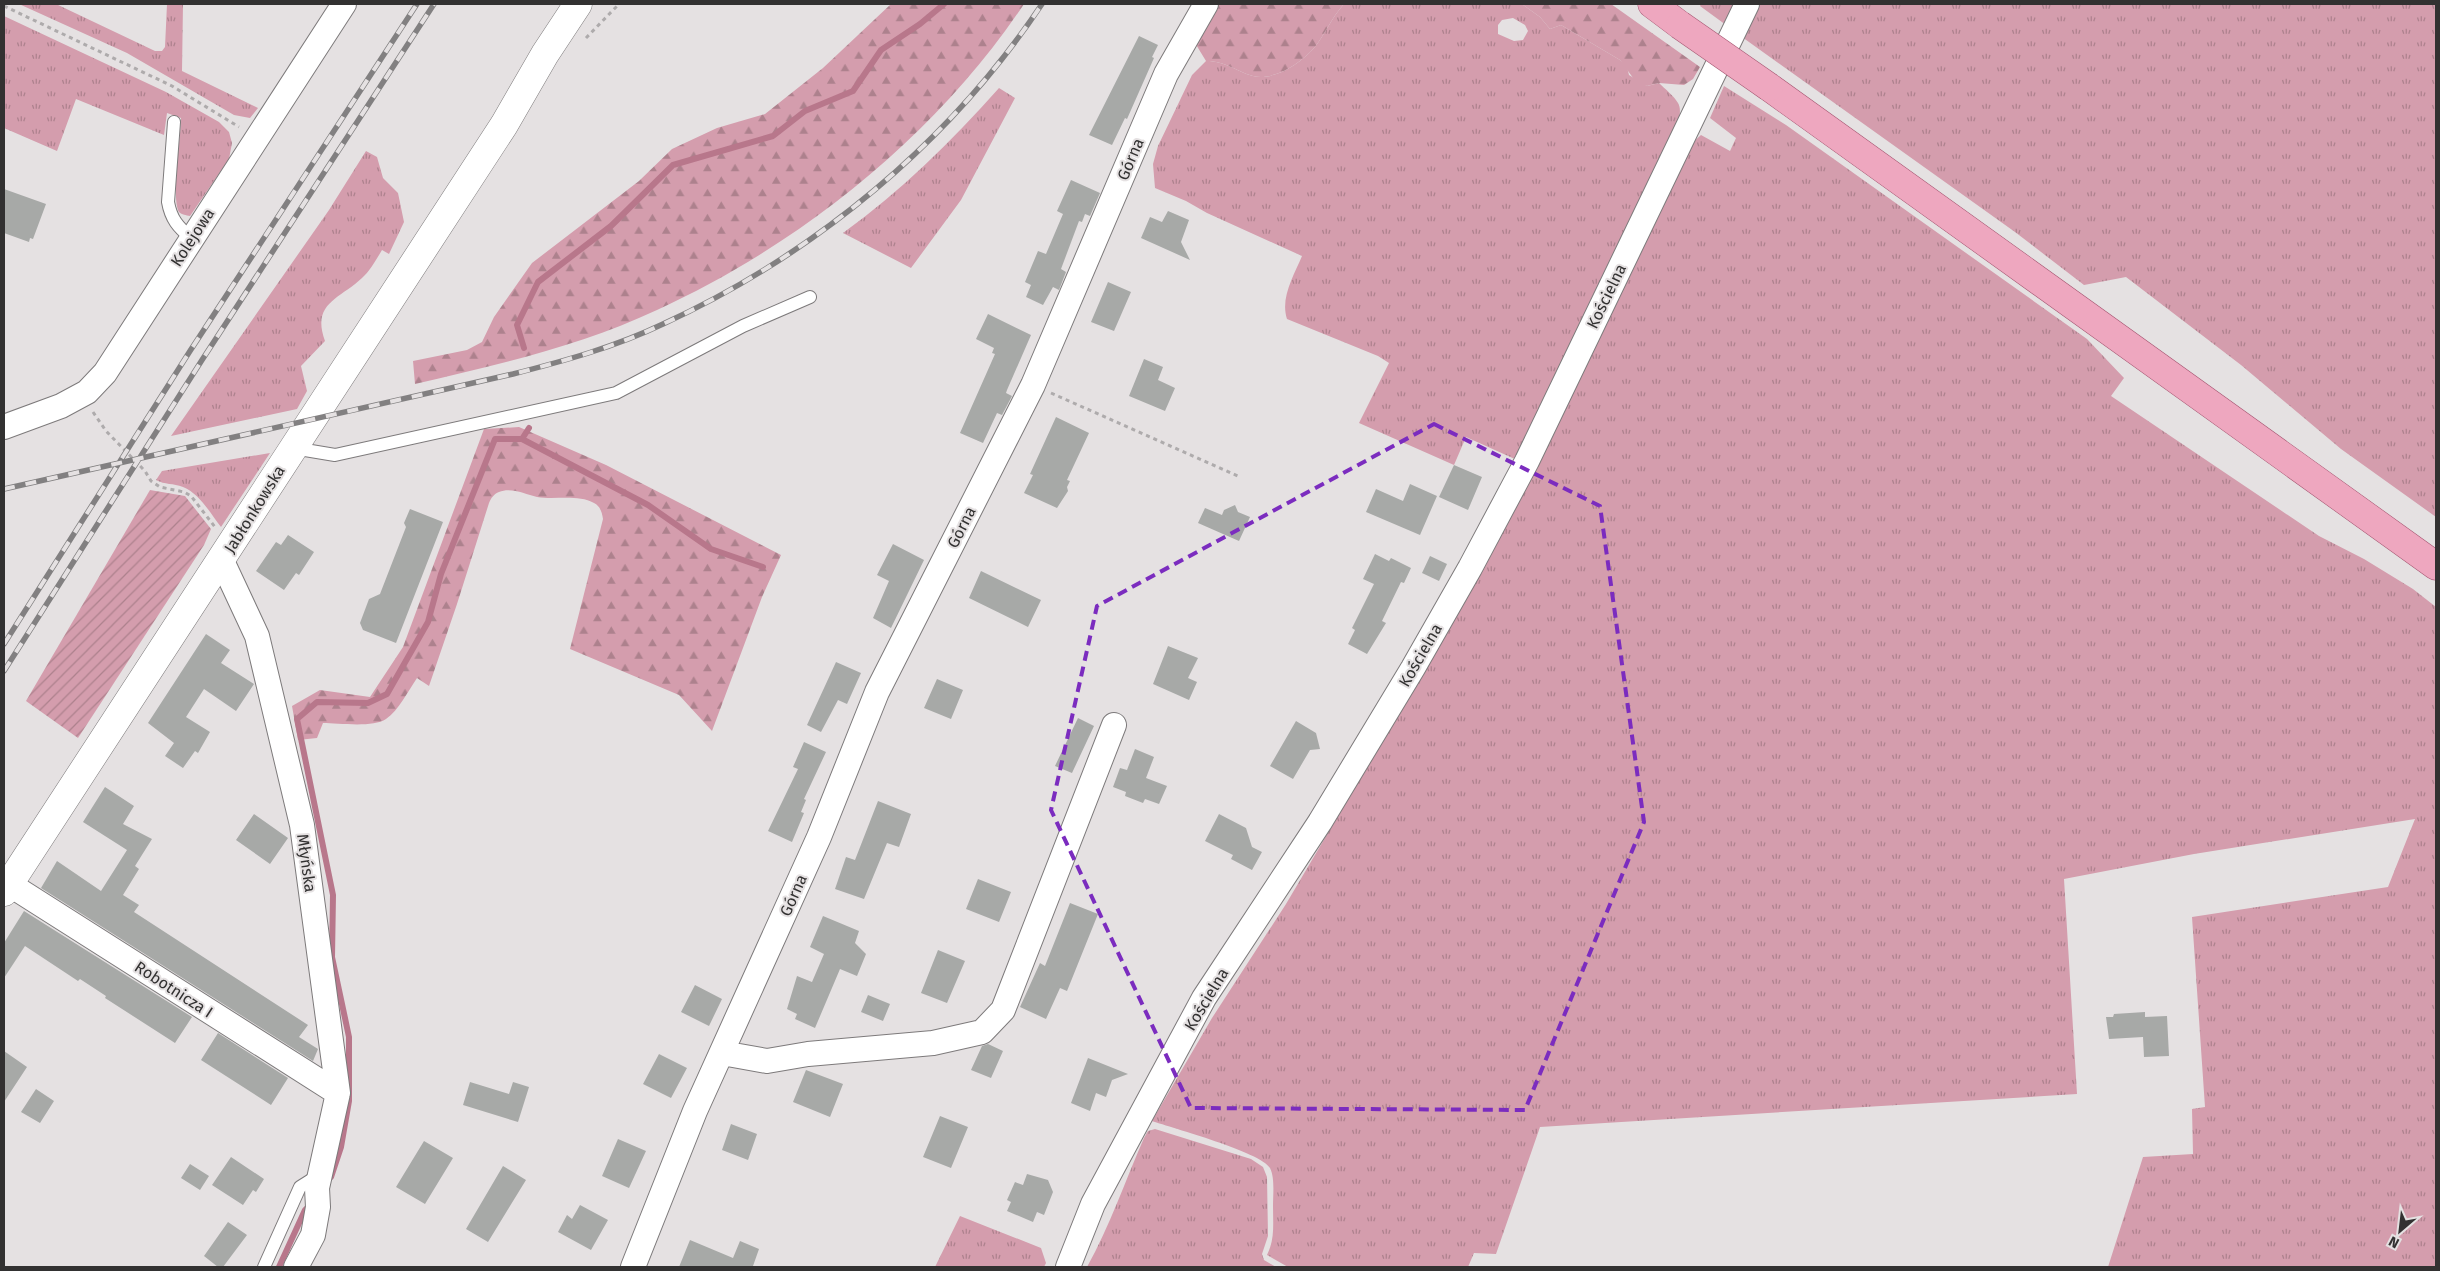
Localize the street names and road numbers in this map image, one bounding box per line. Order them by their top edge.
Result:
street label: Górna [1113,135,1148,183]
street label: Kolejowa [167,205,218,270]
street label: Kościelna [1583,261,1630,332]
street label: Jabłonkowska [220,462,289,557]
street label: Górna [943,503,980,551]
street label: Kościelna [1395,620,1446,690]
street label: Młyńska [293,833,320,894]
street label: Górna [776,871,811,919]
street label: Robotnicza I [131,957,216,1022]
street label: Kościelna [1180,965,1233,1034]

